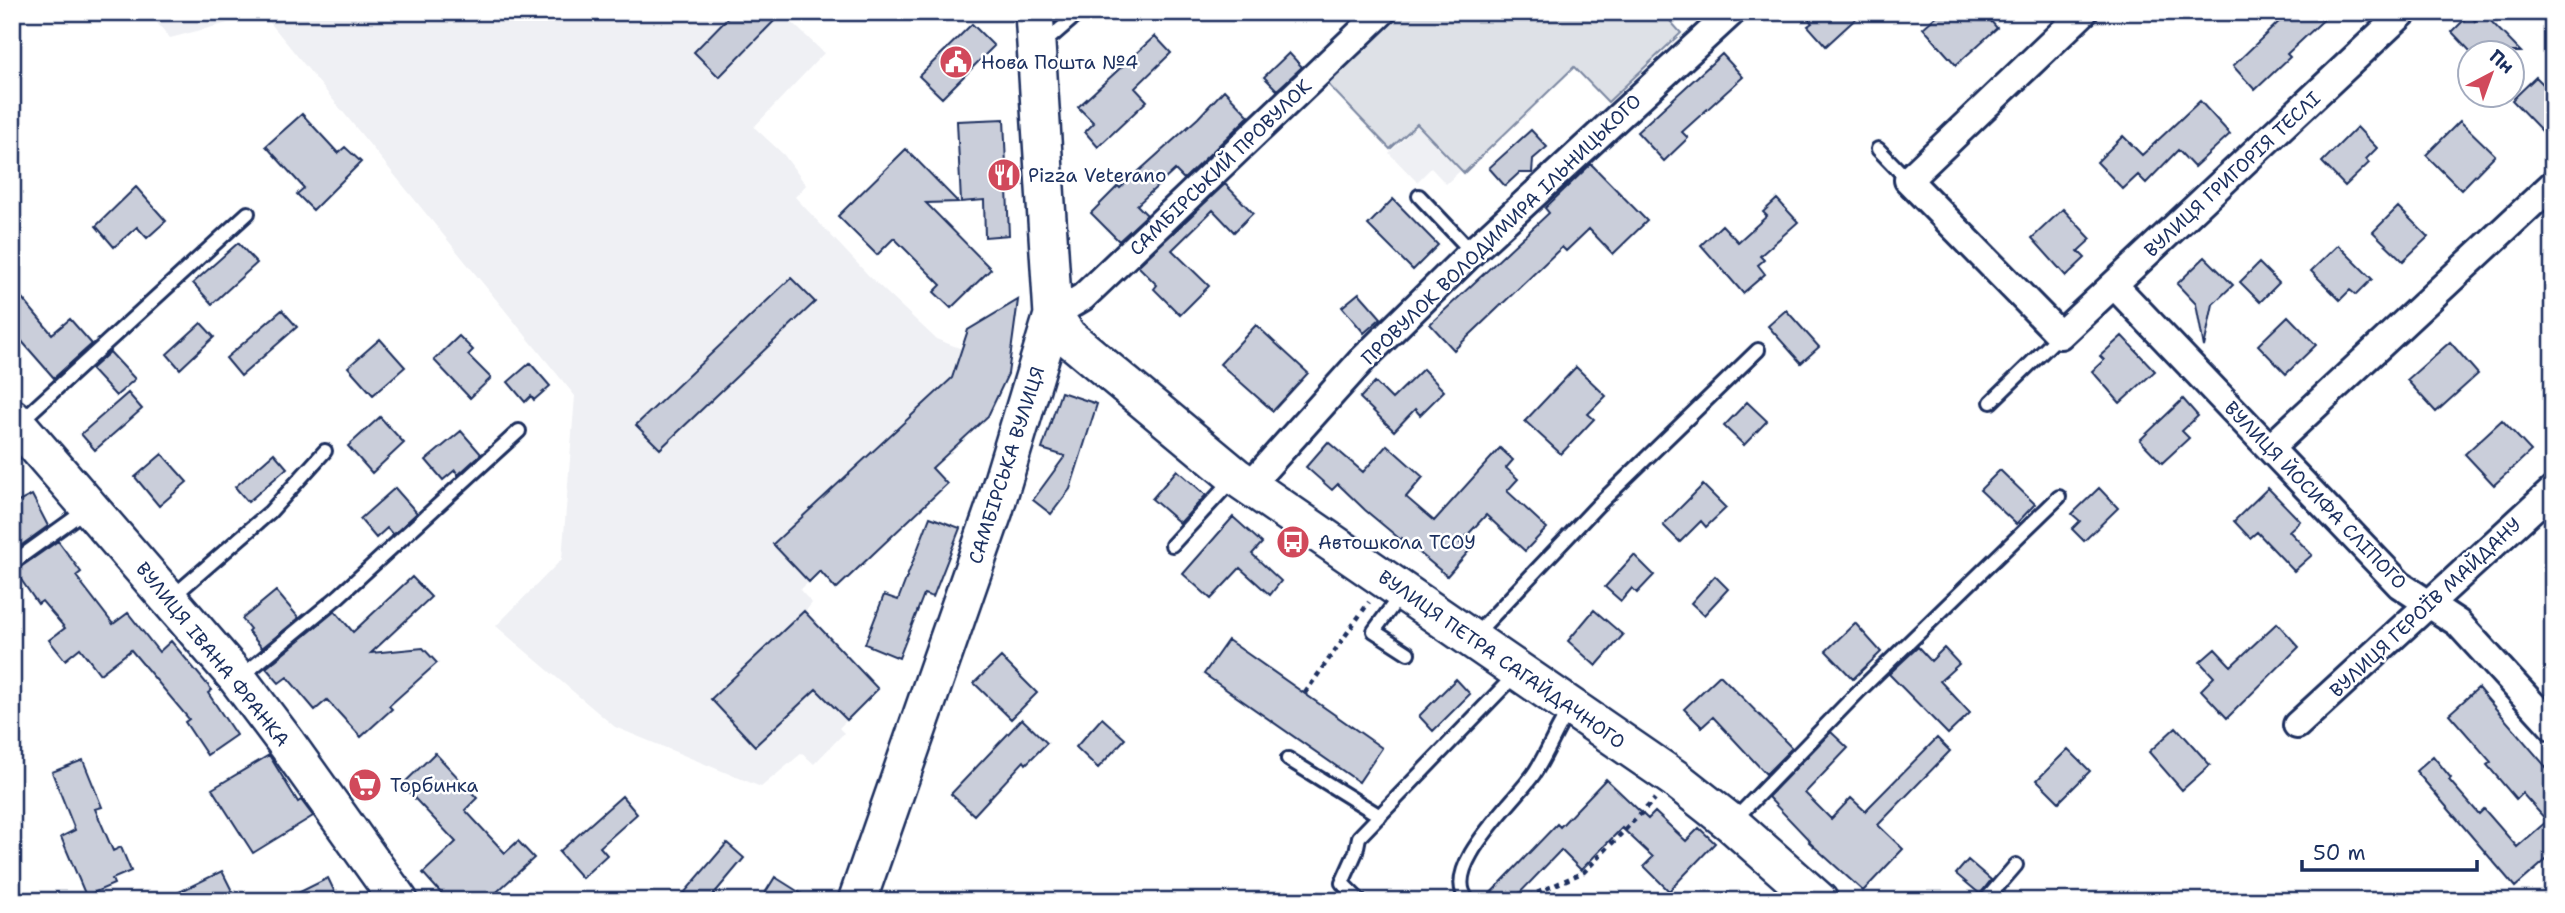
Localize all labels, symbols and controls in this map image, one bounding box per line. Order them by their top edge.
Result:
north arrow [2456,38,2526,108]
public building icon: Нова Пошта №4 [937,43,975,81]
text: Пн [2484,44,2520,79]
place label: Нова Пошта №4 [981,50,1138,75]
street label: САМБІРСЬКИЙ ПРОВУЛОК [1124,74,1317,261]
street label: ВУЛИЦЯ ГРИГОРІЯ ТЕСЛІ [2139,86,2326,263]
street label: ПРОВУЛОК ВОЛОДИМИРА ІЛЬНИЦЬКОГО [1356,88,1647,370]
restaurant icon: Pizza Veterano [985,156,1023,194]
place label: Pizza Veterano [1028,163,1166,188]
street label: САМБІРСЬКА ВУЛИЦЯ [963,363,1050,567]
street label: ВУЛИЦЯ ЙОСИФА СЛІПОГО [2219,396,2412,595]
street label: ВУЛИЦЯ ГЕРОЇВ МАЙДАНУ [2324,512,2526,703]
bus stop icon: Автошкола ТСОУ [1274,523,1312,561]
place label: Автошкола ТСОУ [1318,530,1476,555]
street label: ВУЛИЦЯ ІВАНА ФРАНКА [130,557,295,752]
street label: ВУЛИЦЯ ПЕТРА САГАЙДАЧНОГО [1373,564,1630,754]
supermarket icon: Торбинка [346,766,384,804]
place label: Торбинка [390,773,479,798]
scale bar [2302,829,2478,873]
text: 50 m [2313,839,2366,867]

